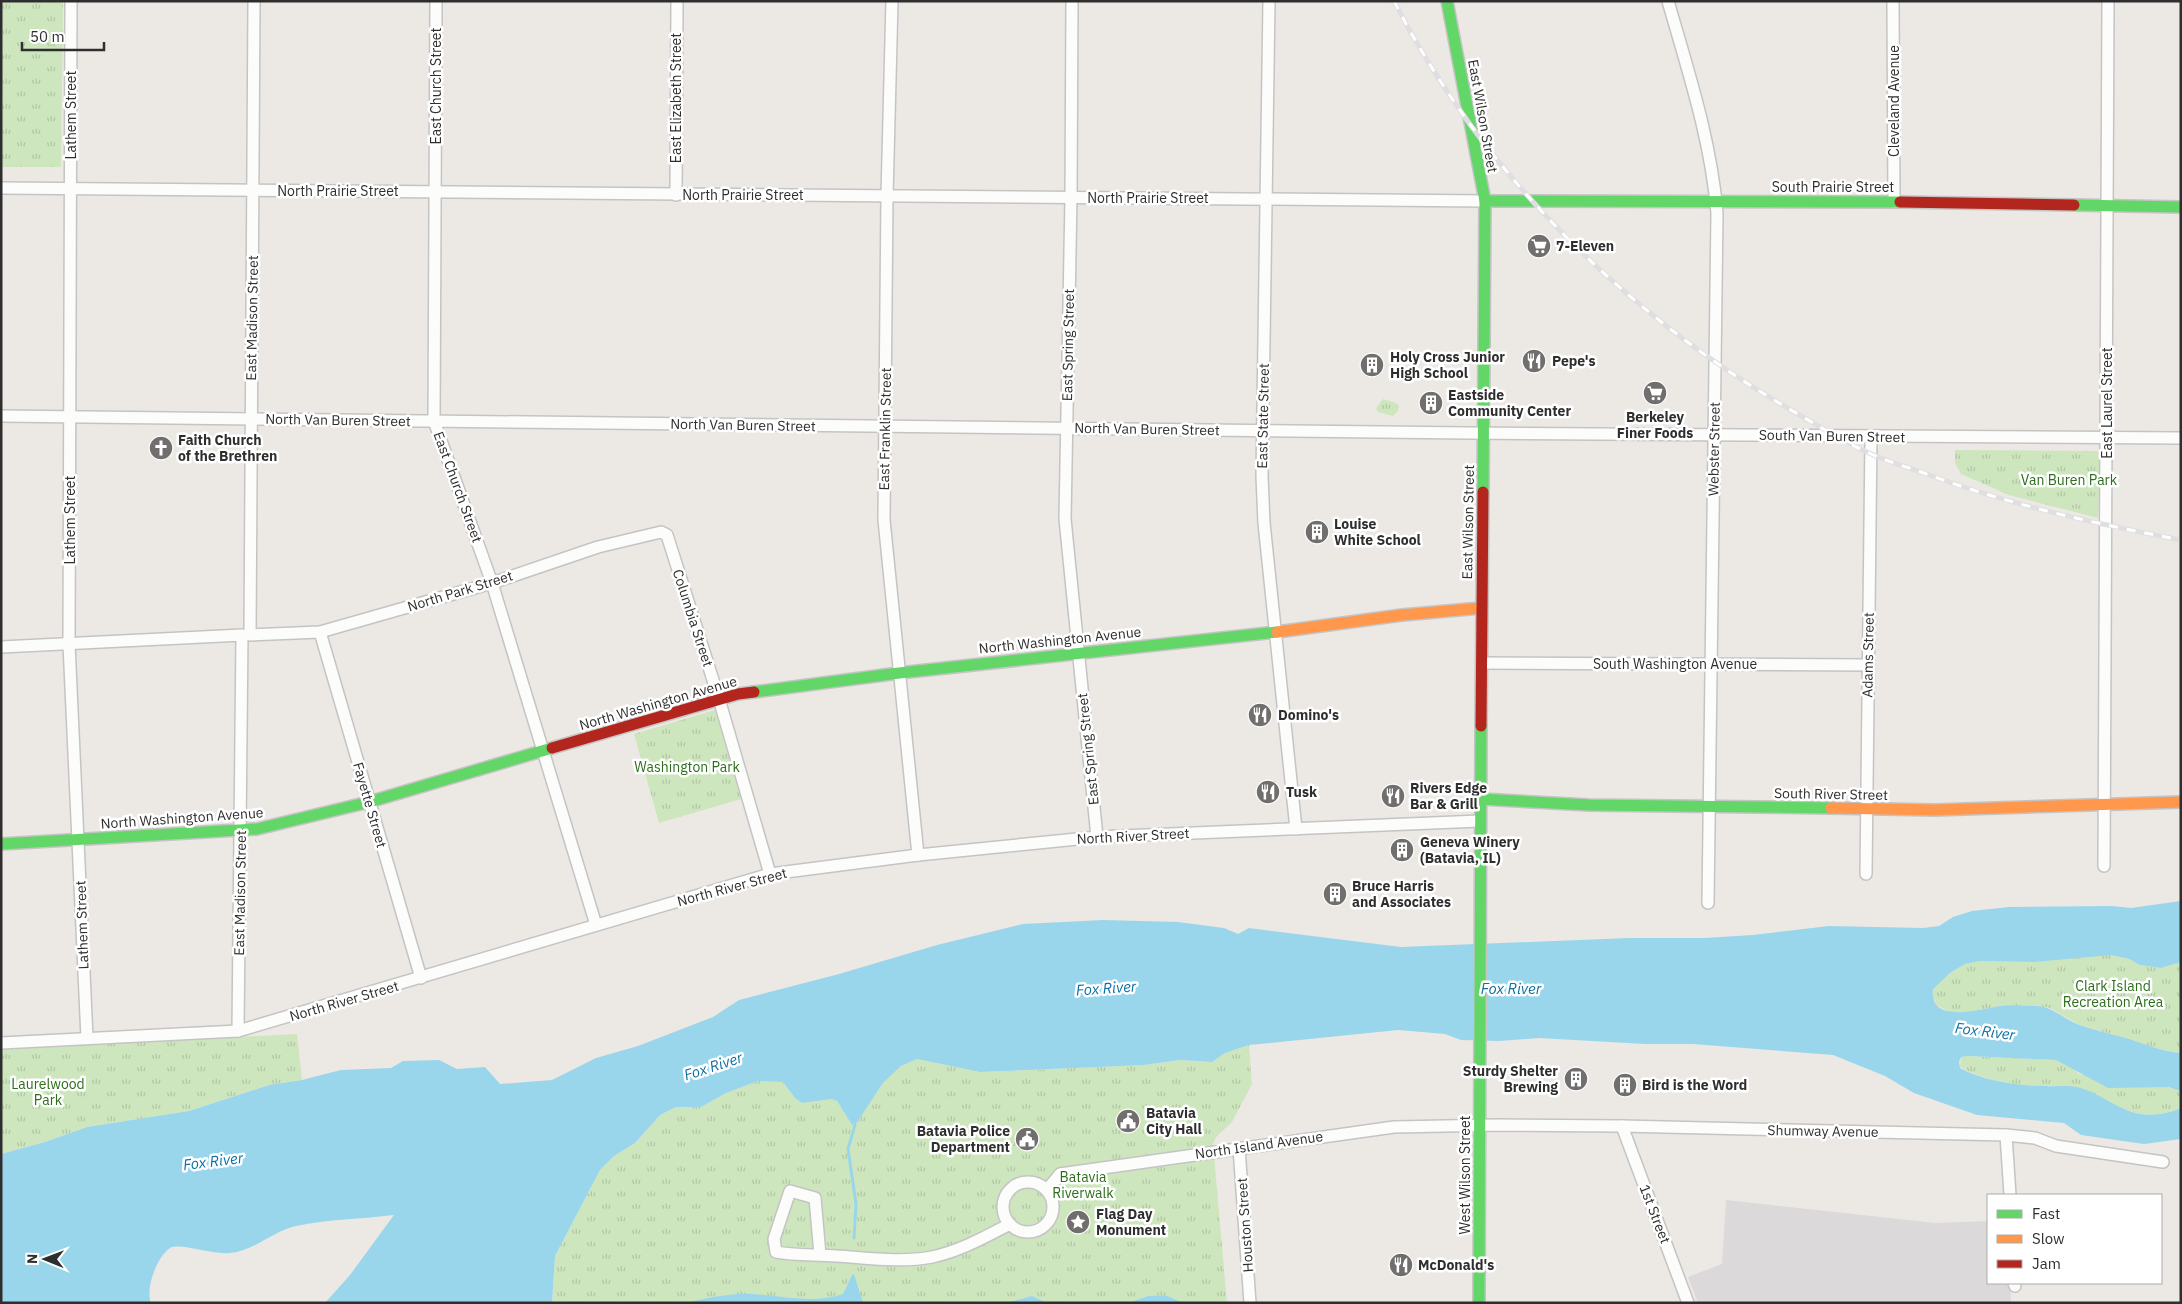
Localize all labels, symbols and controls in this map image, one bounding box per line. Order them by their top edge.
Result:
scale bar [22,20,105,52]
text: 50 m [30,27,65,46]
street label: East Church Street [427,27,445,144]
street label: East Elizabeth Street [667,33,685,163]
street label: Cleveland Avenue [1885,45,1903,157]
street label: East Wilson Street [1464,58,1502,174]
street label: Lathem Street [62,70,80,159]
street label: South Prairie Street [1772,178,1894,196]
street label: North Prairie Street [277,182,399,200]
street label: North Prairie Street [682,186,804,204]
street label: North Prairie Street [1087,189,1209,207]
supermarket icon: 7-Eleven [1526,233,1552,259]
place label: 7-Eleven [1556,237,1614,255]
street label: East Madison Street [242,255,262,381]
street label: East Spring Street [1058,289,1078,401]
street label: East Laurel Street [2098,347,2116,459]
place label: Holy Cross Junior High School [1390,348,1505,382]
restaurant icon: Pepe's [1521,348,1547,374]
building icon: Holy Cross Junior High School [1359,352,1385,378]
place label: Pepe's [1552,352,1596,370]
street label: East State Street [1253,363,1273,469]
street label: East Franklin Street [875,367,895,491]
supermarket icon: Berkeley Finer Foods [1642,380,1668,406]
place label: Eastside Community Center [1448,386,1571,420]
building icon: Eastside Community Center [1418,390,1444,416]
street label: Webster Street [1704,402,1724,496]
place label: Berkeley Finer Foods [1617,408,1693,442]
street label: North Van Buren Street [265,410,411,430]
street label: North Van Buren Street [670,415,816,435]
street label: North Van Buren Street [1074,419,1220,439]
street label: South Van Buren Street [1759,426,1905,446]
street label: East Church Street [430,429,486,545]
place label: Faith Church of the Brethren [178,431,277,465]
church icon: Faith Church of the Brethren [148,435,174,461]
street label: East Wilson Street [1458,464,1478,579]
park label: Van Buren Park [2021,471,2118,489]
street label: Lathem Street [61,475,79,564]
place label: Louise White School [1334,515,1421,549]
building icon: Louise White School [1304,519,1330,545]
street label: North Park Street [405,566,515,616]
street label: Columbia Street [669,567,717,669]
street label: Adams Street [1858,612,1878,698]
street label: North Washington Avenue [978,622,1142,657]
street label: South Washington Avenue [1593,655,1757,673]
street label: North Washington Avenue [577,672,739,734]
street label: East Spring Street [1073,692,1103,806]
restaurant icon: Domino's [1247,702,1273,728]
place label: Domino's [1278,706,1339,724]
park label: Washington Park [634,758,740,776]
street label: Fayette Street [349,760,391,850]
restaurant icon: Tusk [1255,779,1281,805]
place label: Rivers Edge Bar & Grill [1410,779,1487,813]
place label: Tusk [1286,783,1318,801]
restaurant icon: Rivers Edge Bar & Grill [1380,783,1406,809]
street label: South River Street [1774,784,1888,804]
street label: North Washington Avenue [100,803,264,833]
street label: North River Street [1076,824,1190,848]
street label: East Madison Street [230,830,250,956]
place label: Geneva Winery (Batavia, IL) [1420,833,1520,867]
building icon: Geneva Winery (Batavia, IL) [1389,837,1415,863]
street label: North River Street [675,864,789,910]
place label: Bruce Harris and Associates [1352,877,1451,911]
street label: Lathem Street [71,880,93,970]
building icon: Bruce Harris and Associates [1322,881,1348,907]
water label: Fox River [1075,976,1137,1000]
street label: North River Street [287,977,401,1025]
park label: Clark Island Recreation Area [2063,977,2164,1011]
water label: Fox River [1481,979,1542,998]
water label: Fox River [1954,1018,2017,1044]
water label: Fox River [681,1047,745,1084]
place label: Sturdy Shelter Brewing [1463,1062,1558,1096]
building icon: Sturdy Shelter Brewing [1563,1066,1589,1092]
building icon: Bird is the Word [1612,1072,1638,1098]
park label: Laurelwood Park [11,1075,85,1109]
place label: Bird is the Word [1642,1076,1747,1094]
place label: Batavia City Hall [1146,1104,1202,1138]
public building icon: Batavia City Hall [1115,1108,1141,1134]
street label: West Wilson Street [1456,1115,1474,1235]
street label: Shumway Avenue [1767,1121,1879,1141]
place label: Batavia Police Department [917,1122,1010,1156]
public building icon: Batavia Police Department [1014,1126,1040,1152]
street label: North Island Avenue [1194,1127,1324,1163]
water label: Fox River [182,1148,245,1174]
park label: Batavia Riverwalk [1052,1168,1114,1202]
street label: Houston Street [1233,1177,1257,1273]
street label: 1st Street [1636,1182,1674,1246]
legend [1987,1194,2162,1284]
text: Fast [2032,1204,2060,1223]
place label: Flag Day Monument [1096,1205,1166,1239]
place icon: Flag Day Monument [1065,1209,1091,1235]
text: Slow [2032,1229,2065,1248]
north arrow [20,1234,70,1284]
restaurant icon: McDonald's [1388,1252,1414,1278]
text: N [23,1254,41,1264]
text: Jam [2032,1254,2061,1273]
place label: McDonald's [1418,1256,1494,1274]

